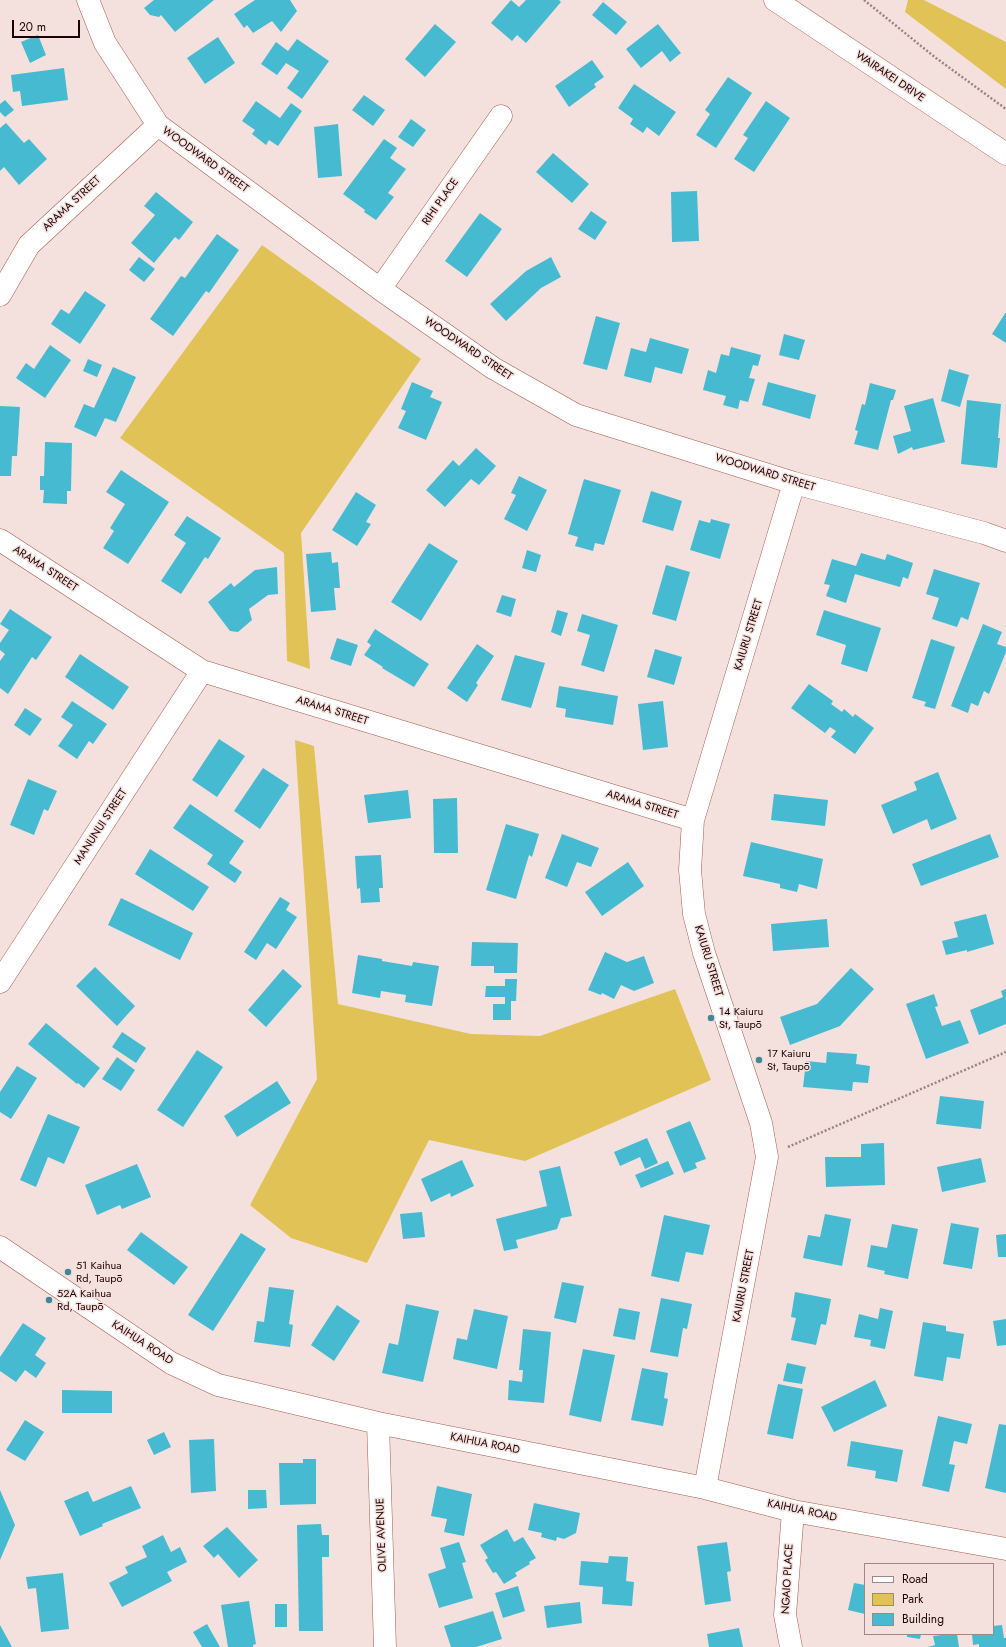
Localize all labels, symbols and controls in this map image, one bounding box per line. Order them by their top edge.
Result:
scale bar [14,12,82,38]
text: 20 m [19,18,46,36]
street label: WAIRAKEI DRIVE [853,49,927,105]
street label: WOODWARD STREET [159,124,251,196]
street label: ARAMA STREET [40,174,104,234]
street label: RIHI PLACE [420,176,462,228]
street label: WOODWARD STREET [421,315,515,383]
street label: WOODWARD STREET [713,452,817,494]
street label: ARAMA STREET [10,543,80,595]
street label: KAIURU STREET [732,598,766,672]
street label: ARAMA STREET [294,694,370,728]
street label: MANUNUI STREET [72,787,130,867]
street label: ARAMA STREET [604,788,680,822]
street label: KAIURU STREET [691,924,725,998]
place label: 14 Kaiuru St, Taupō [719,1005,763,1031]
marker: 14 Kaiuru St, Taupō [706,1013,716,1023]
place label: 17 Kaiuru St, Taupō [767,1047,811,1073]
marker: 17 Kaiuru St, Taupō [754,1055,764,1065]
street label: KAIURU STREET [730,1248,758,1324]
place label: 51 Kaihua Rd, Taupō [76,1259,122,1285]
marker: 51 Kaihua Rd, Taupō [63,1267,73,1277]
place label: 52A Kaihua Rd, Taupō [57,1287,111,1313]
marker: 52A Kaihua Rd, Taupō [44,1295,54,1305]
street label: KAIHUA ROAD [109,1318,175,1368]
street label: KAIHUA ROAD [449,1431,521,1457]
street label: KAIHUA ROAD [766,1497,838,1525]
street label: OLIVE AVENUE [374,1498,390,1572]
street label: NGAIO PLACE [780,1543,796,1615]
legend [864,1563,994,1635]
text: Road [902,1570,928,1588]
text: Park [902,1590,923,1608]
text: Building [902,1610,944,1628]

